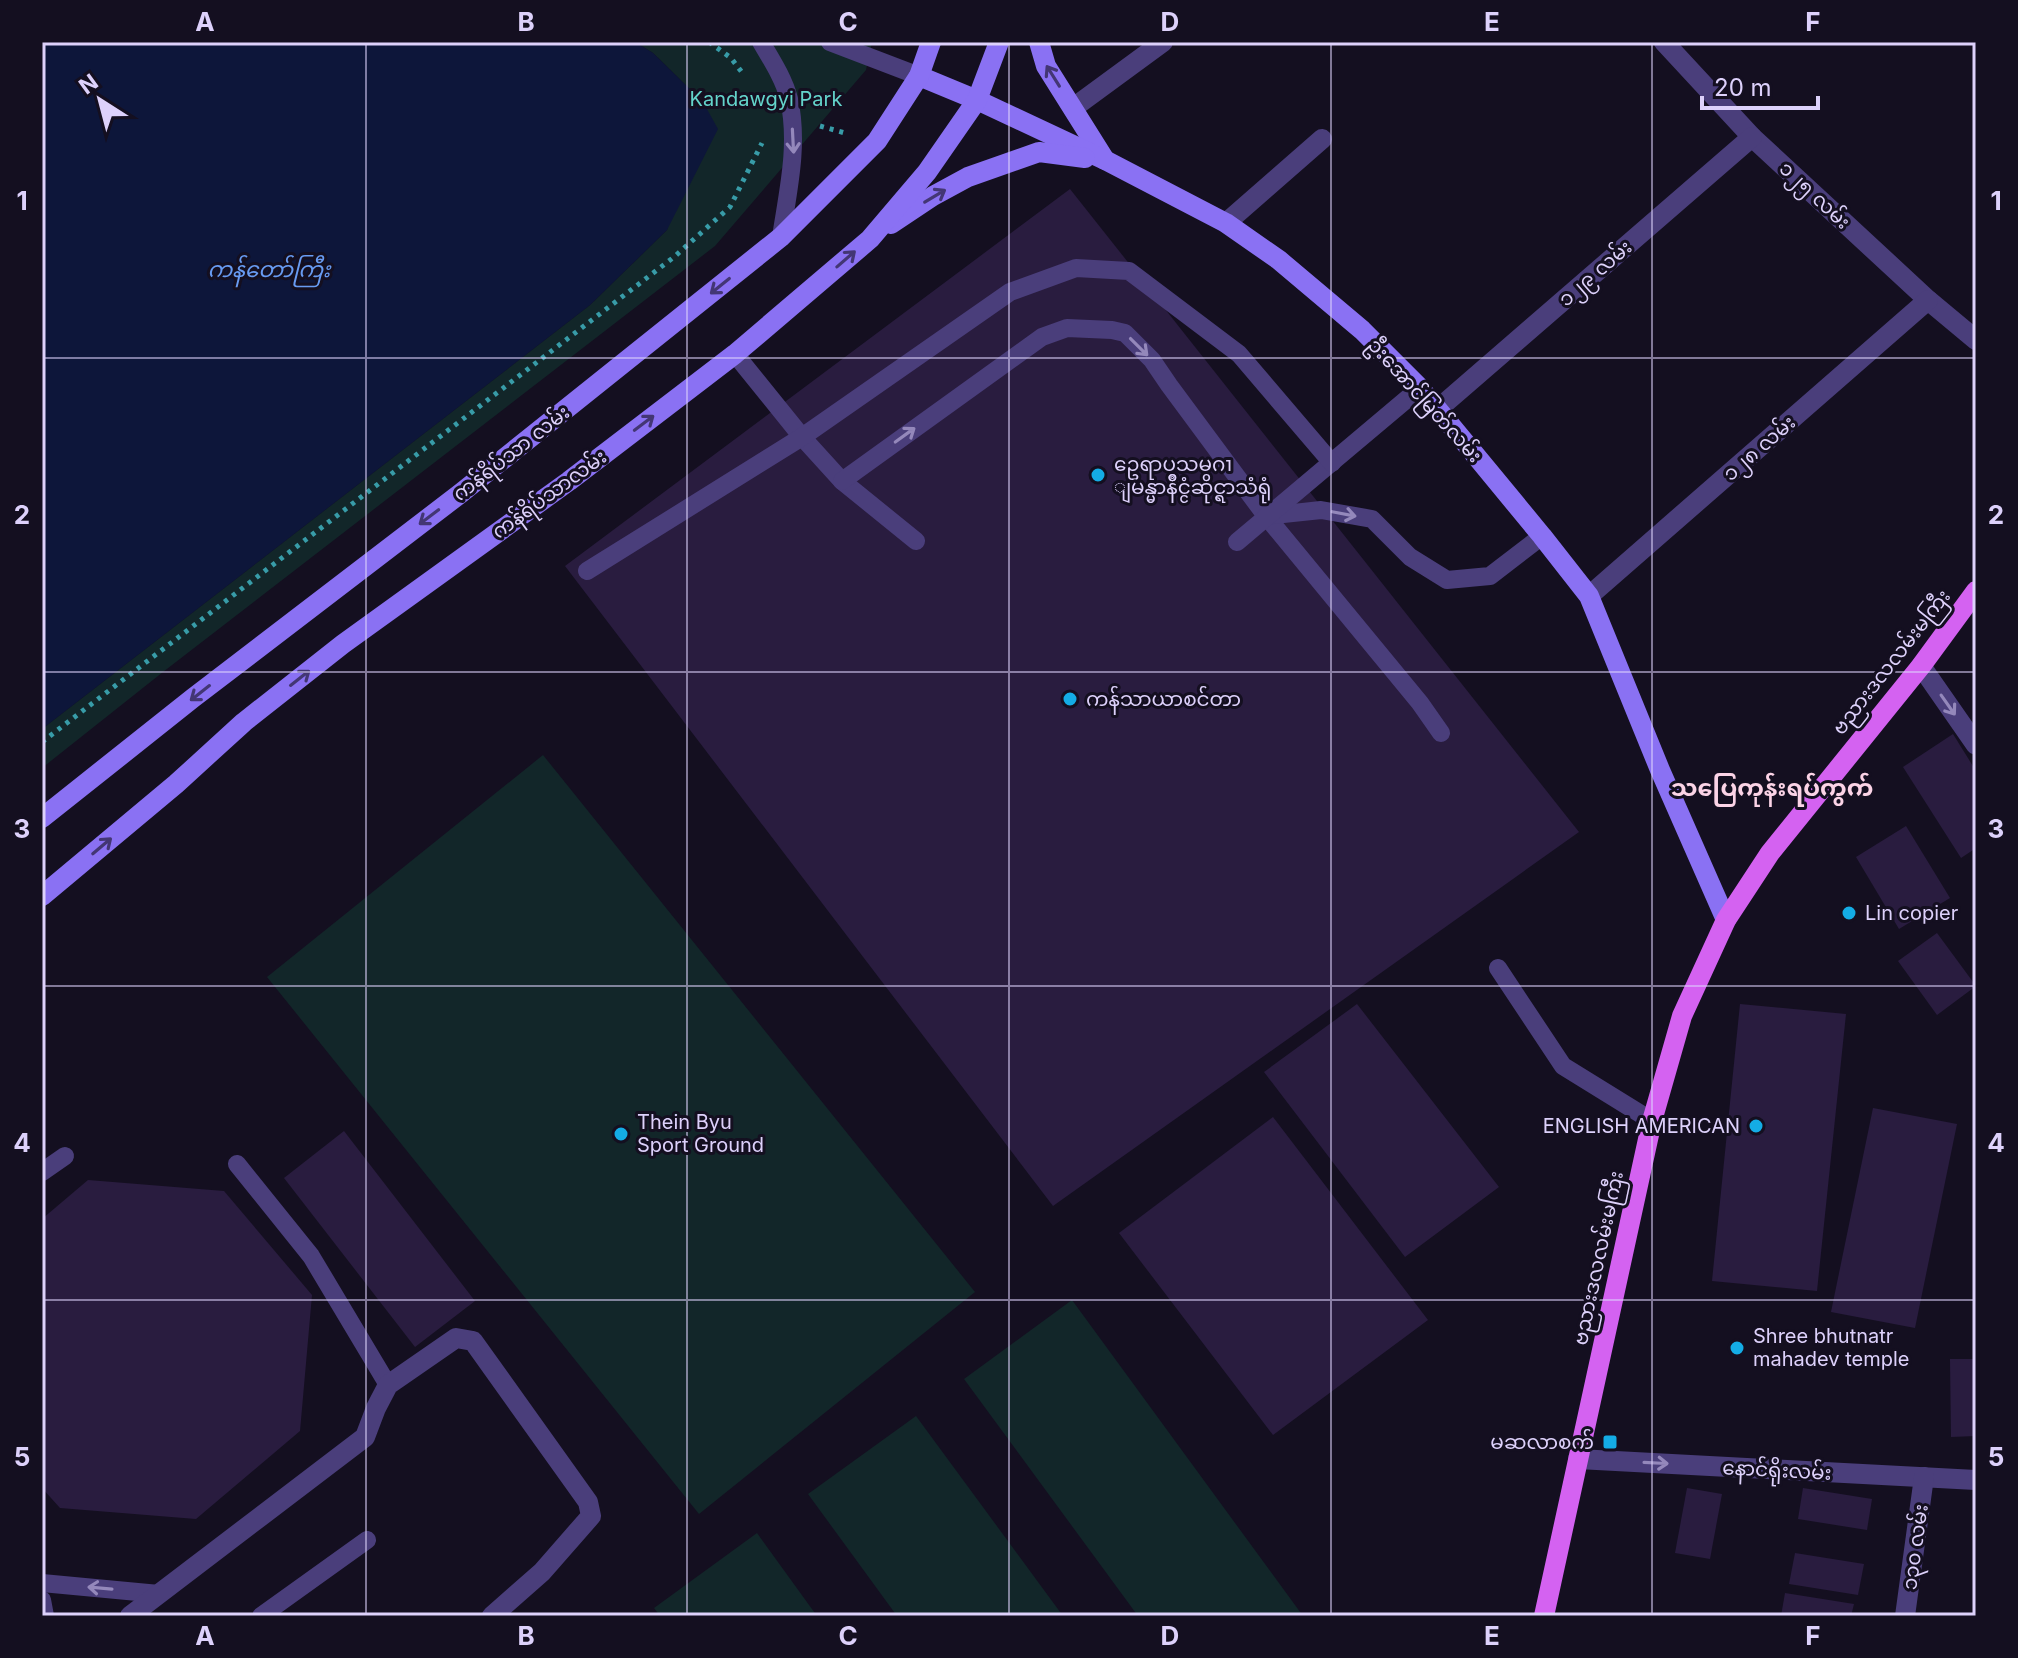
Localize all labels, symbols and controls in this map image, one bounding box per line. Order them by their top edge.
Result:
text: A [195,6,215,37]
text: B [517,6,535,37]
text: C [838,6,858,37]
text: D [1161,6,1179,37]
text: E [1484,6,1500,37]
text: F [1805,6,1821,37]
north arrow [60,60,140,140]
scale bar [1702,60,1818,110]
one-way arrow [1044,66,1061,88]
text: N [74,68,103,99]
text: 20 m [1714,73,1772,102]
park label: Kandawgyi Park [690,87,842,111]
one-way arrow [785,127,800,154]
street label: ၁၂၅ လမ်း [1772,155,1857,237]
text: 1 [16,185,28,216]
text: 1 [1990,185,2002,216]
one-way arrow [923,187,946,203]
street label: ၁၂၉ လမ်း [1552,233,1639,314]
one-way arrow [835,250,856,268]
water label: ကန်တော်ကြီး [208,254,332,288]
one-way arrow [711,277,731,295]
street label: ဦးအောင်မြတ်လမ်း [1360,331,1489,470]
one-way arrow [1129,337,1148,356]
street label: ကန်ရိပ်သာ လမ်း [447,398,577,509]
street label: ၁၂၈ လမ်း [1717,409,1803,489]
one-way arrow [633,415,655,432]
one-way arrow [894,427,916,443]
street label: ကန်ရိပ်သာလမ်း [486,443,613,547]
place label: ဥေရာပသမဂၢ ျမန္မာနိဳင္ငံဆိုင္ရာသံရုံ [1114,452,1271,504]
marker: ဥေရာပသမဂၢ ျမန္မာနိဳင္ငံဆိုင္ရာသံရုံ [1089,466,1107,484]
text: 2 [14,499,30,530]
text: 2 [1988,499,2004,530]
one-way arrow [1330,507,1356,522]
one-way arrow [419,509,440,526]
street label: ဗညားဒလလမ်းမကြီး [1825,583,1958,742]
one-way arrow [289,669,310,687]
one-way arrow [190,684,212,701]
place label: ကန်သာယာစင်တာ [1086,685,1241,715]
marker: ကန်သာယာစင်တာ [1061,690,1079,708]
one-way arrow [1940,694,1956,716]
district label: သပြေကုန်းရပ်ကွက် [1671,772,1873,807]
text: 3 [14,813,30,844]
text: 3 [1988,813,2004,844]
one-way arrow [91,837,112,855]
place label: Lin copier [1865,901,1959,925]
marker: Lin copier [1840,904,1858,922]
place label: Thein Byu Sport Ground [637,1110,764,1157]
place label: ENGLISH AMERICAN [1543,1114,1740,1138]
marker: ENGLISH AMERICAN [1747,1117,1765,1135]
marker: Thein Byu Sport Ground [612,1125,630,1143]
text: 4 [13,1127,31,1158]
text: 4 [1987,1127,2005,1158]
street label: ဗညားဒလလမ်းမကြီး [1566,1168,1632,1348]
place label: Shree bhutnatr mahadev temple [1753,1324,1909,1371]
marker: Shree bhutnatr mahadev temple [1728,1339,1746,1357]
place label: မဆလာစက် [1490,1428,1594,1454]
marker: မဆလာစက် [1601,1433,1619,1451]
text: 5 [14,1441,30,1472]
text: 5 [1988,1441,2004,1472]
street label: နောင်ရိုးလမ်း [1722,1453,1832,1490]
one-way arrow [1642,1456,1669,1471]
street label: ၁၃၀ လမ်း [1895,1502,1937,1592]
one-way arrow [87,1581,114,1596]
text: A [195,1620,215,1651]
text: B [517,1620,535,1651]
text: C [838,1620,858,1651]
text: D [1161,1620,1179,1651]
text: E [1484,1620,1500,1651]
text: F [1805,1620,1821,1651]

